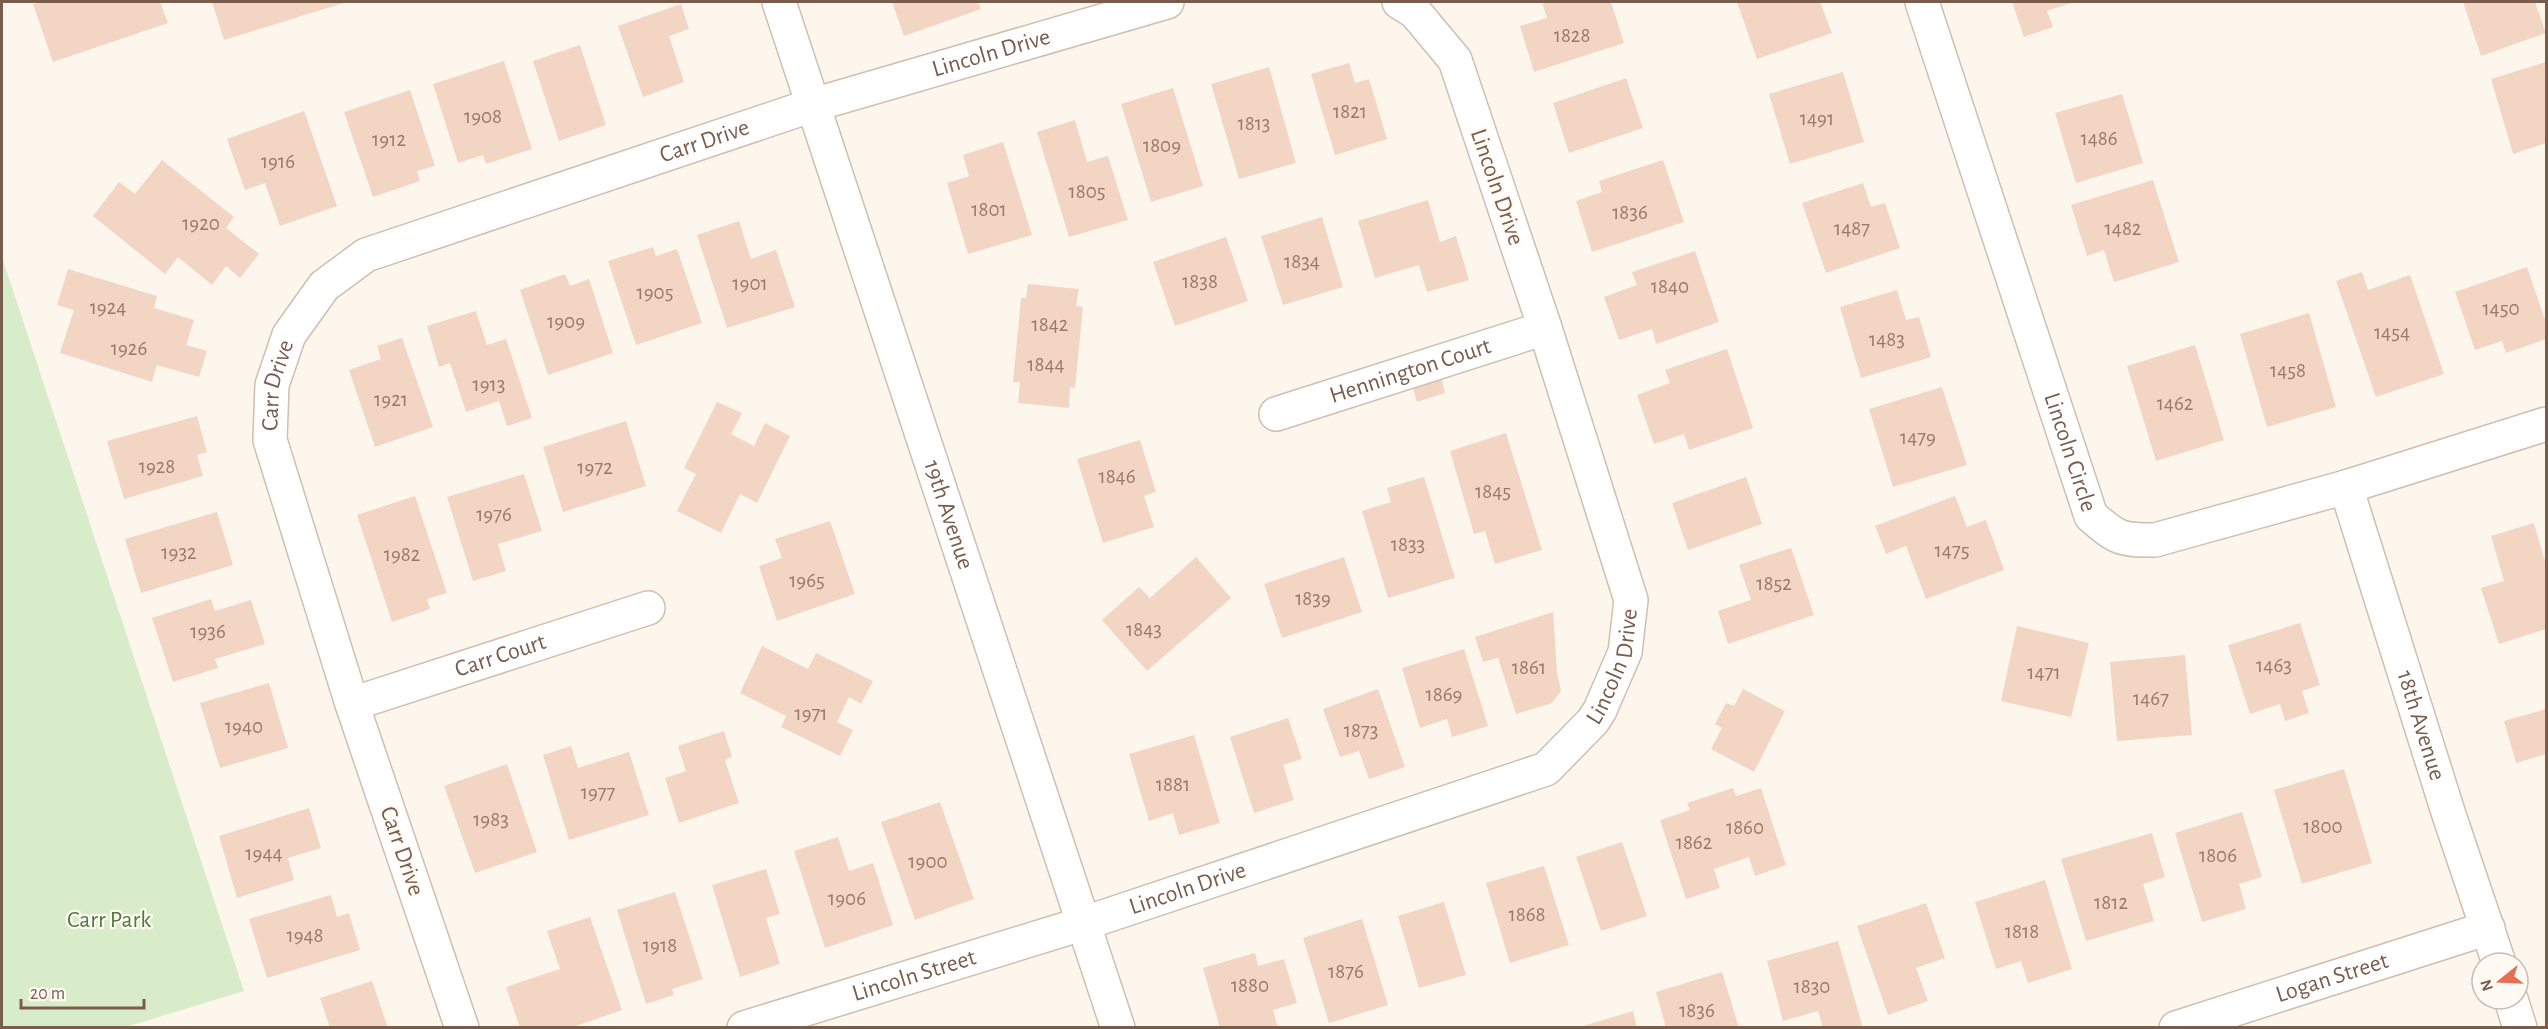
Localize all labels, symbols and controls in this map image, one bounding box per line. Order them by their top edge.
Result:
street label: Lincoln Drive [930,25,1053,82]
house number: 1828 [1554,25,1590,46]
house number: 1821 [1333,101,1367,122]
house number: 1908 [464,106,502,127]
house number: 1491 [1800,108,1834,129]
house number: 1813 [1237,113,1271,134]
street label: Carr Drive [657,115,752,168]
street label: Lincoln Drive [1466,126,1528,248]
house number: 1486 [2080,128,2118,149]
house number: 1912 [372,129,406,150]
house number: 1809 [1143,135,1181,156]
house number: 1916 [261,151,295,172]
house number: 1805 [1068,181,1106,202]
house number: 1801 [971,199,1007,220]
house number: 1836 [1612,202,1648,223]
house number: 1920 [182,213,220,234]
house number: 1487 [1834,218,1870,239]
house number: 1482 [2105,218,2141,239]
house number: 1834 [1284,251,1320,272]
house number: 1838 [1182,271,1218,292]
house number: 1901 [732,273,768,294]
house number: 1840 [1651,276,1689,297]
house number: 1905 [637,282,673,303]
house number: 1924 [90,297,126,318]
house number: 1450 [2482,298,2520,319]
house number: 1909 [547,311,585,332]
house number: 1842 [1032,314,1068,335]
house number: 1454 [2374,322,2410,343]
house number: 1483 [1869,329,1905,350]
street label: Hennington Court [1327,334,1494,408]
street label: Carr Drive [258,337,298,431]
house number: 1926 [111,338,147,359]
house number: 1844 [1027,354,1065,375]
house number: 1458 [2270,360,2306,381]
house number: 1913 [473,374,505,395]
house number: 1921 [374,389,408,410]
street label: Lincoln Circle [2039,390,2101,515]
house number: 1462 [2157,393,2193,414]
house number: 1479 [1900,427,1936,448]
house number: 1928 [139,456,175,477]
house number: 1972 [577,457,613,478]
street label: 19th Avenue [919,457,978,572]
house number: 1846 [1098,466,1136,487]
house number: 1845 [1475,481,1511,502]
house number: 1976 [476,504,512,525]
house number: 1833 [1391,534,1425,555]
house number: 1475 [1935,540,1969,561]
house number: 1932 [161,542,197,563]
house number: 1982 [384,544,420,565]
house number: 1965 [789,570,825,591]
house number: 1852 [1756,573,1792,594]
house number: 1839 [1295,588,1331,609]
street label: Lincoln Drive [1582,607,1642,729]
house number: 1843 [1126,619,1162,640]
house number: 1936 [190,621,226,642]
street label: Carr Court [452,630,549,682]
house number: 1463 [2256,655,2292,676]
house number: 1861 [1512,657,1546,678]
house number: 1471 [2027,662,2061,683]
street label: 18th Avenue [2392,668,2449,783]
house number: 1869 [1426,684,1462,705]
house number: 1467 [2133,688,2169,709]
house number: 1971 [794,703,828,724]
house number: 1940 [225,716,263,737]
house number: 1873 [1344,720,1378,741]
house number: 1881 [1156,774,1190,795]
house number: 1977 [581,782,616,803]
street label: Carr Drive [376,803,428,899]
house number: 1983 [473,809,509,830]
house number: 1800 [2303,816,2343,837]
house number: 1860 [1726,817,1764,838]
house number: 1862 [1676,832,1712,853]
house number: 1944 [245,843,283,864]
house number: 1806 [2199,845,2237,866]
house number: 1900 [908,851,948,872]
street label: Lincoln Drive [1126,858,1249,919]
house number: 1906 [828,888,866,909]
house number: 1812 [2094,892,2128,913]
house number: 1868 [1508,904,1546,925]
park label: Carr Park [67,908,151,932]
house number: 1818 [2005,921,2039,942]
house number: 1948 [286,925,324,946]
house number: 1918 [643,935,677,956]
street label: Lincoln Street [849,945,979,1006]
street label: Logan Street [2273,949,2392,1007]
north arrow [2470,951,2530,1011]
house number: 1876 [1328,961,1364,982]
scale bar [21,972,144,1010]
house number: 1880 [1231,975,1269,996]
house number: 1830 [1794,976,1830,997]
text: N [2477,978,2496,993]
text: 20 m [30,985,65,1003]
house number: 1836 [1679,1000,1715,1021]

